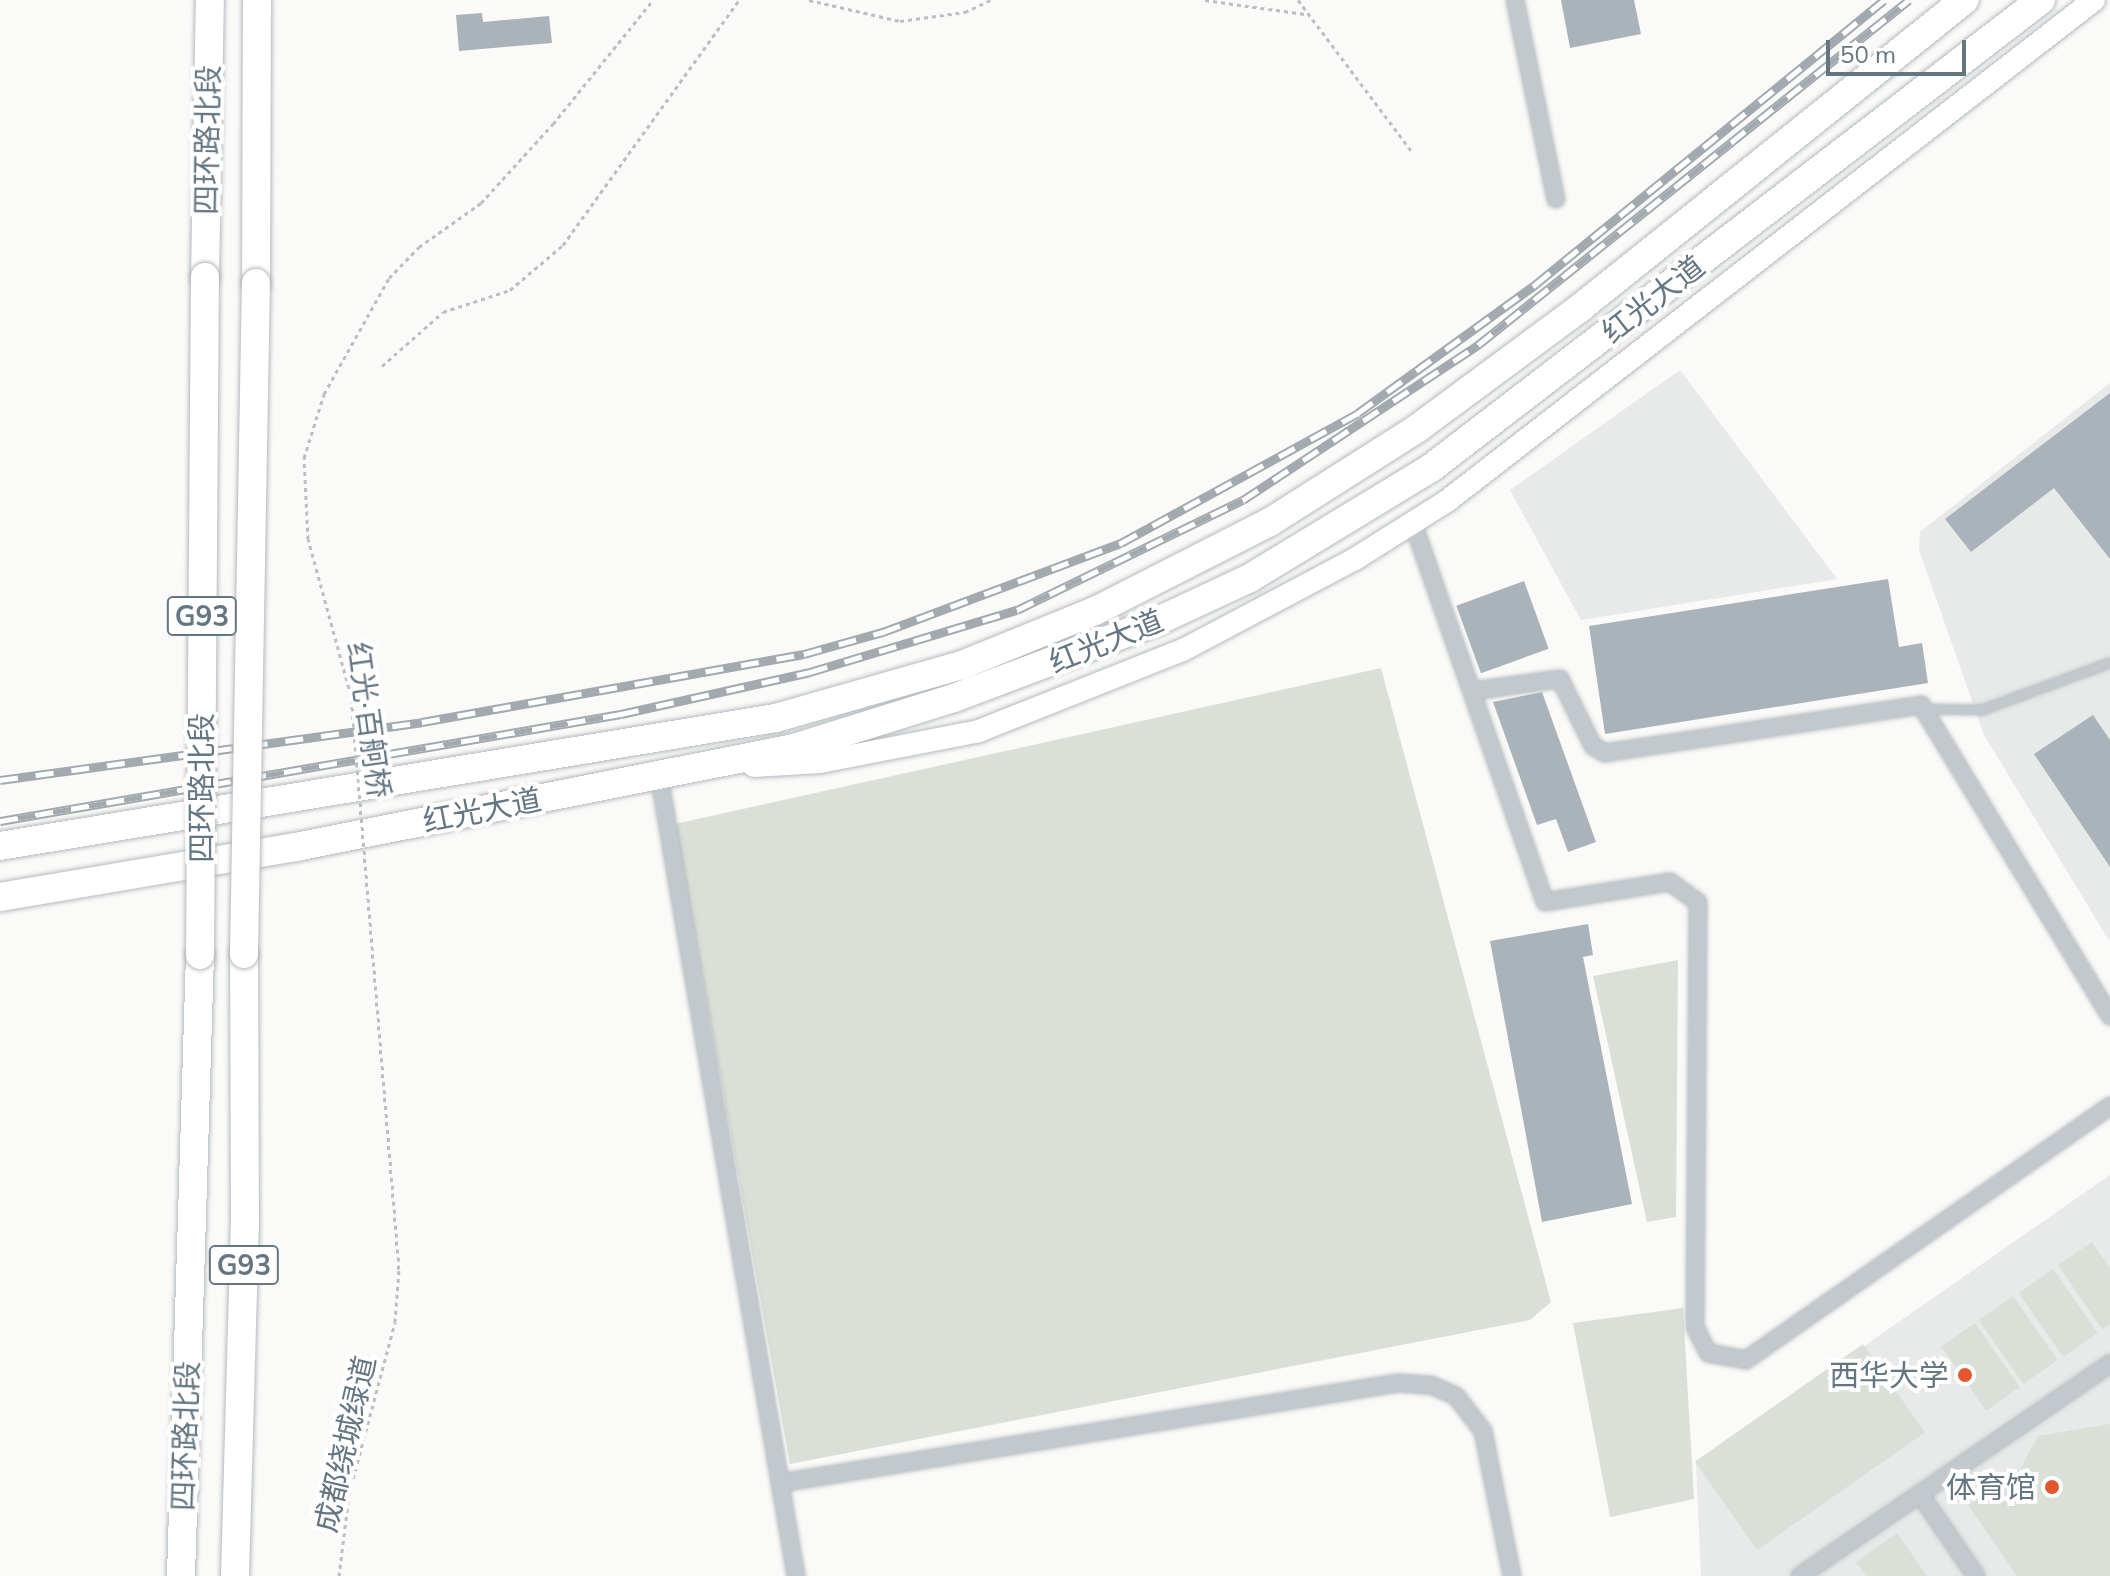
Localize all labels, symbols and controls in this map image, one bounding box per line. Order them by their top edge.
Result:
scale bar [1830,24,1970,74]
text: 50 m [1840,39,1896,69]
street label: 四环路北段 [188,65,226,215]
street label: 红光大道 [1595,248,1711,350]
road number: G93 [166,592,238,640]
street label: 红光大道 [1044,602,1168,680]
street label: 红光·百舸桥 [340,640,398,800]
street label: 四环路北段 [183,713,219,863]
street label: 红光大道 [420,781,544,839]
road number: G93 [208,1241,280,1289]
street label: 成都绕城绿道 [307,1352,383,1536]
place label: 西华大学 [1829,1357,1949,1393]
street label: 四环路北段 [164,1360,206,1512]
marker: 西华大学 [1956,1366,1974,1384]
place label: 体育馆 [1946,1469,2036,1505]
marker: 体育馆 [2043,1478,2061,1496]

